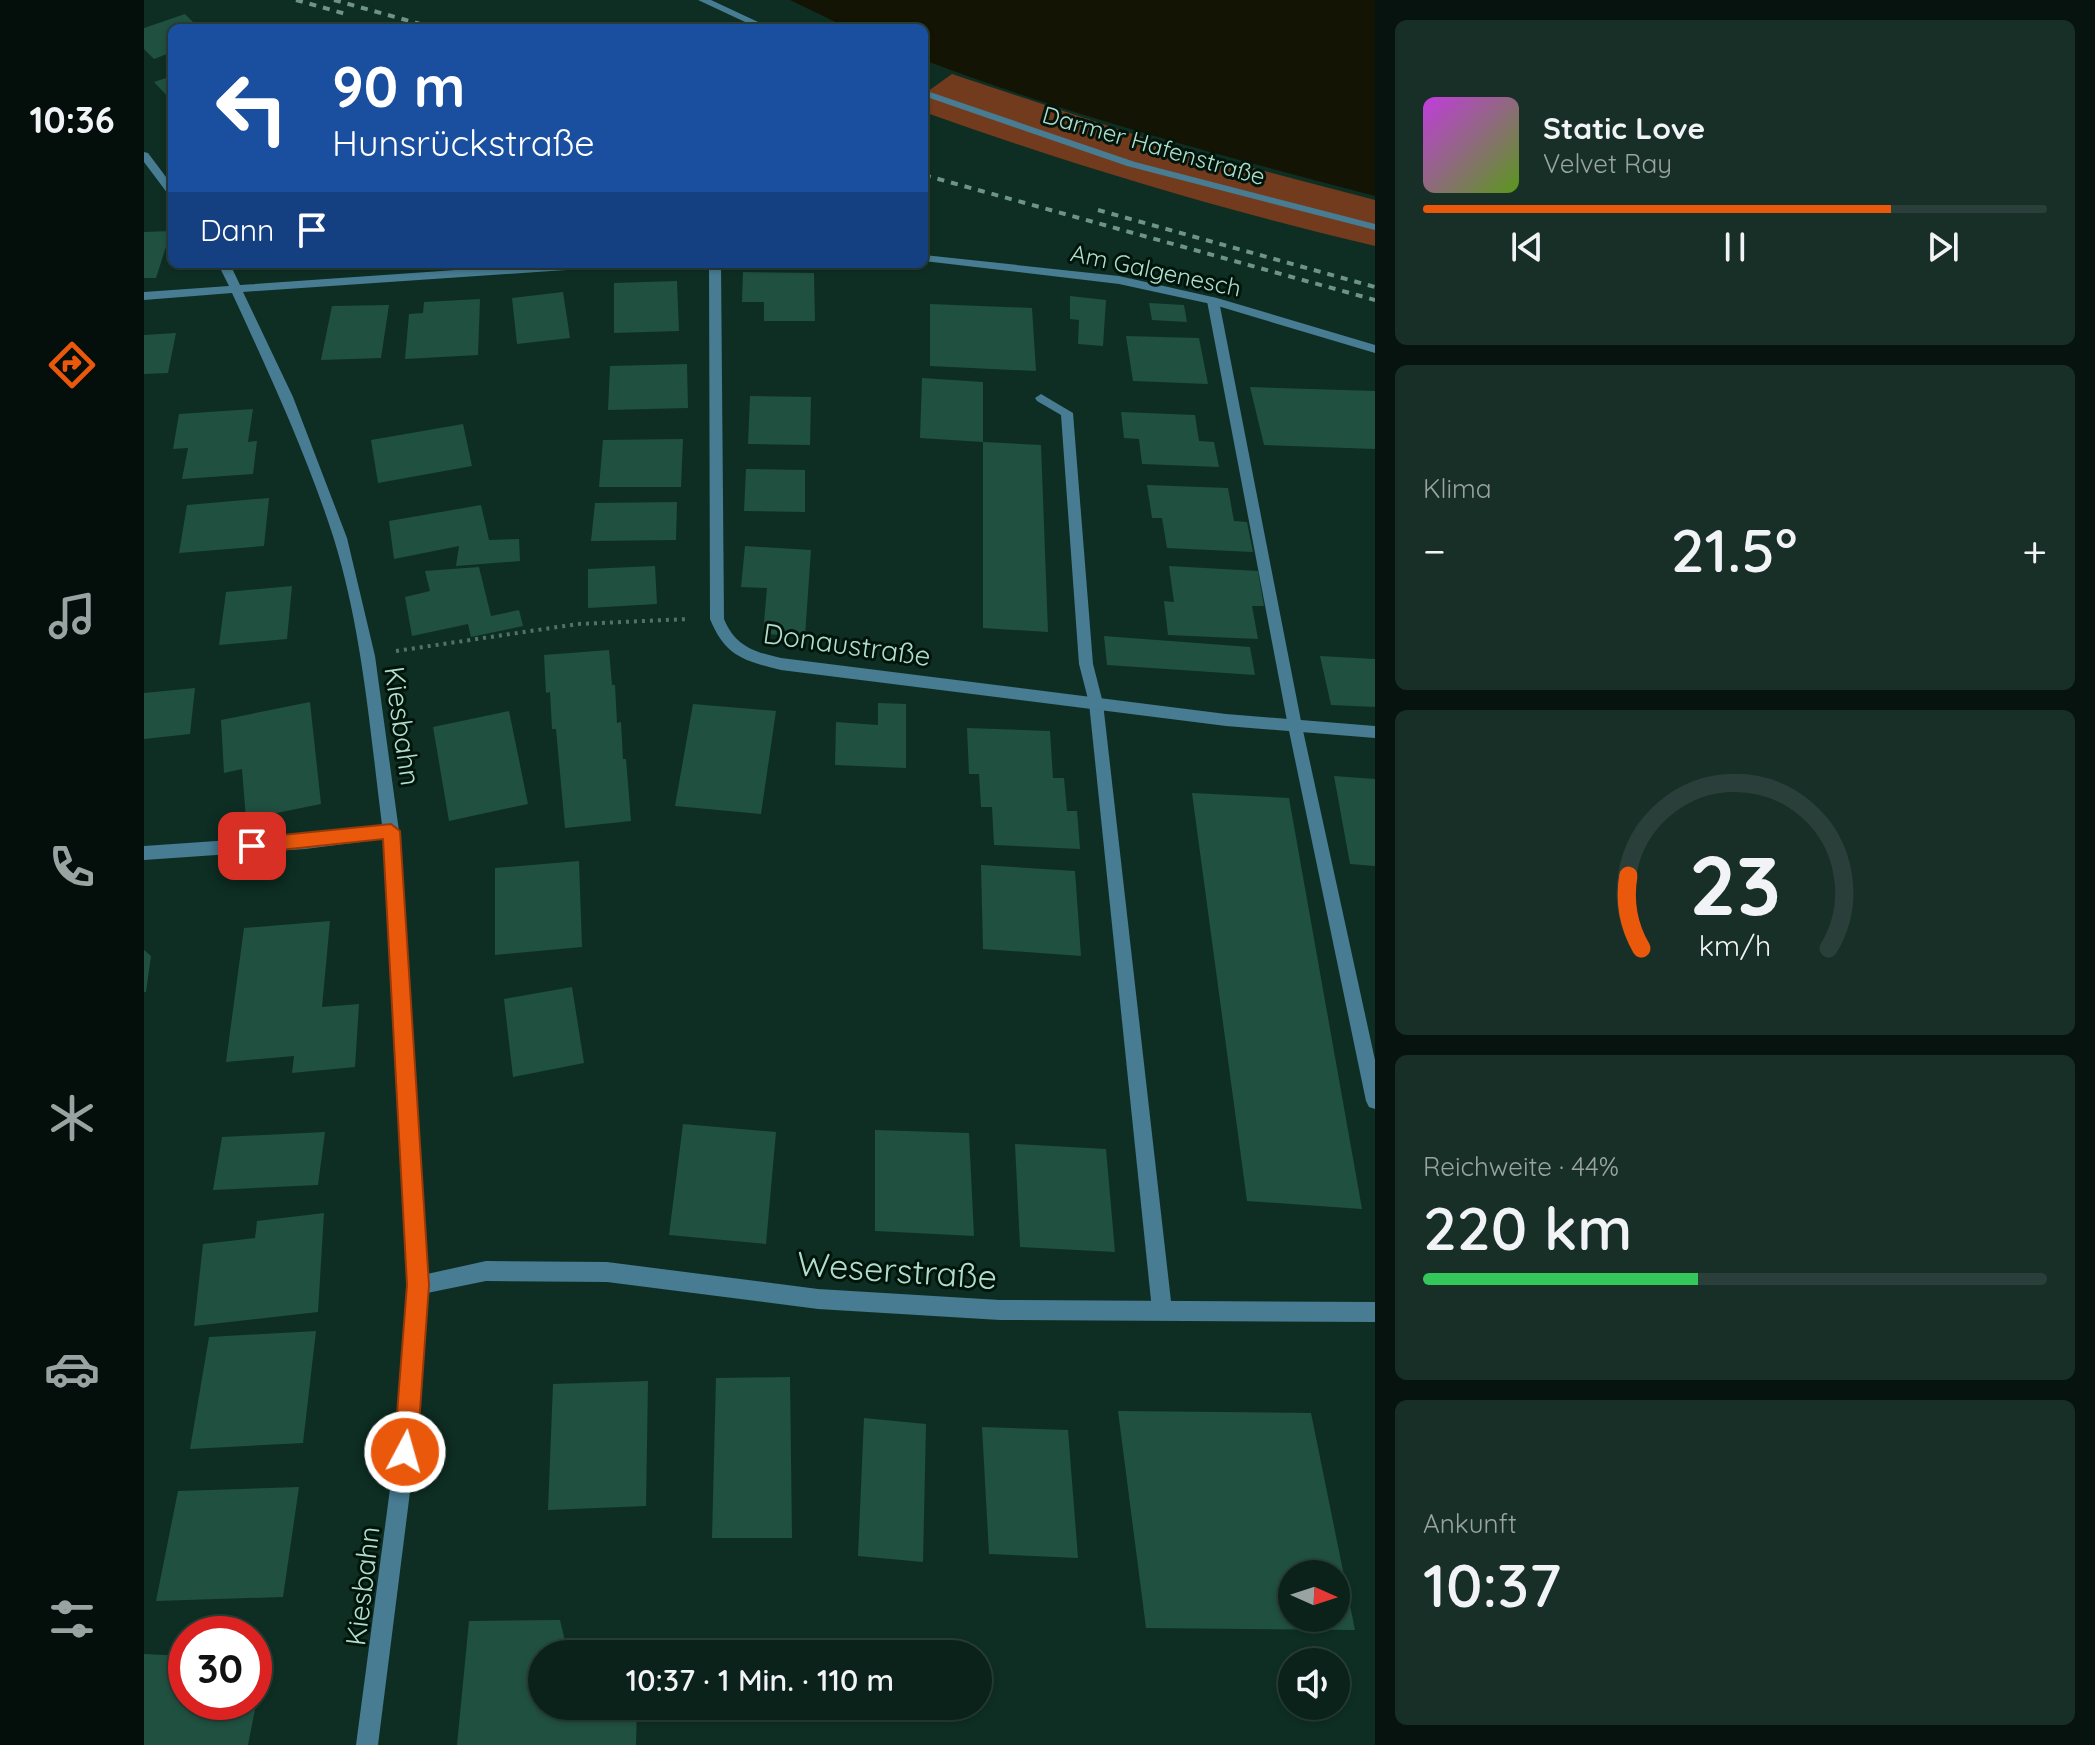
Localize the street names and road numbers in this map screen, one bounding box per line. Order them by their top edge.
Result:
street label: Darmer Hafenstraße [1039,99,1269,191]
street label: Am Galgenesch [1068,237,1244,303]
street label: Donaustraße [761,615,933,673]
street label: Kiesbahn [377,664,429,788]
street label: Weserstraße [796,1242,998,1298]
street label: Kiesbahn [337,1524,387,1648]

